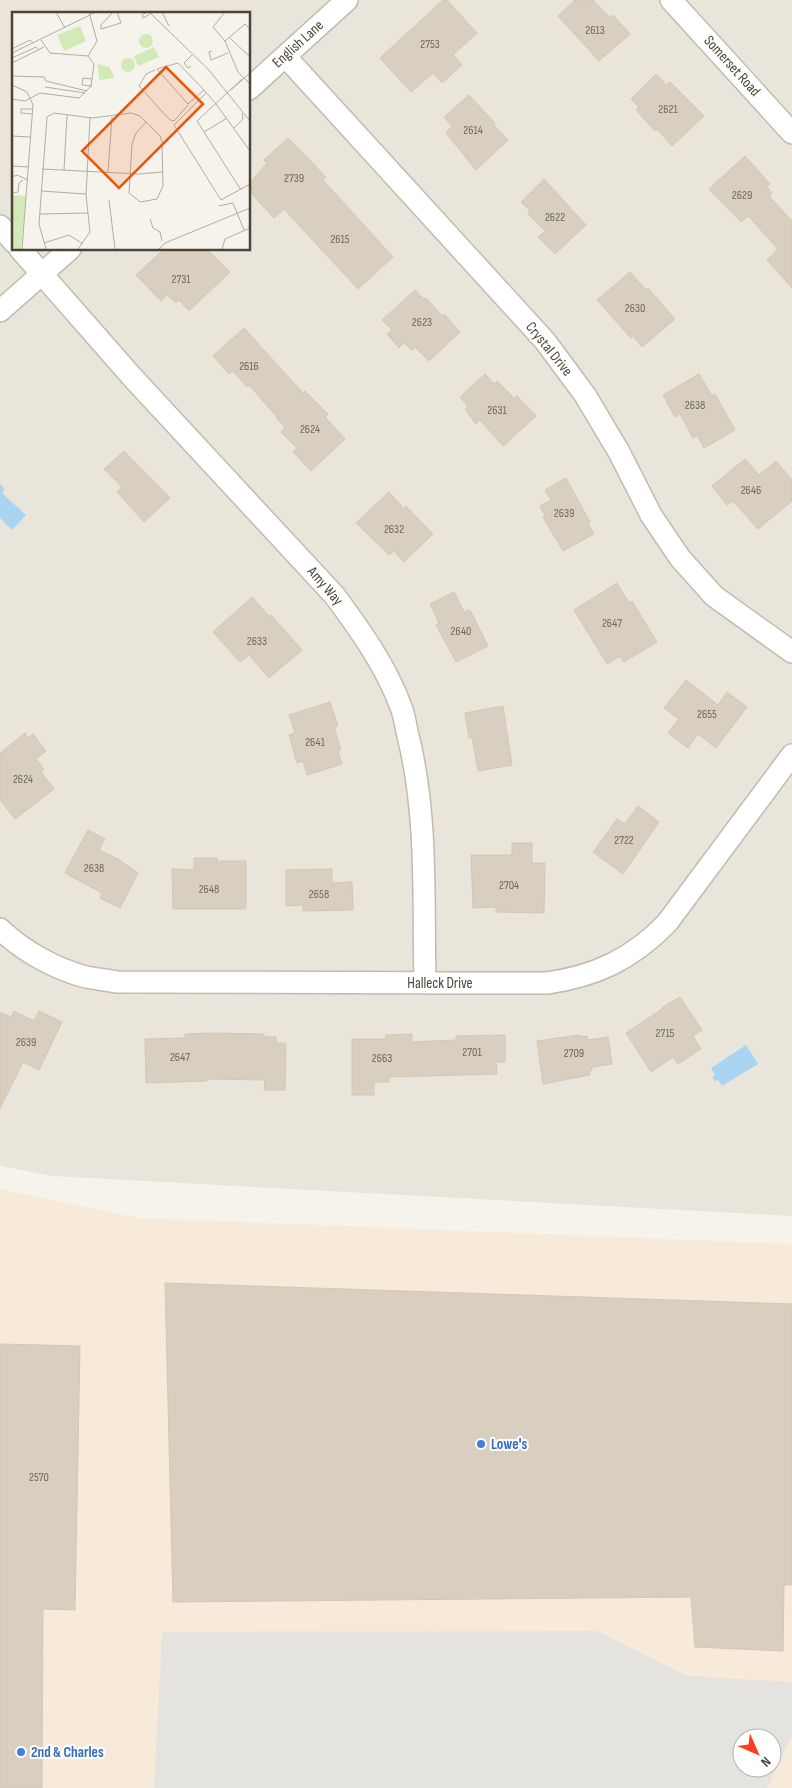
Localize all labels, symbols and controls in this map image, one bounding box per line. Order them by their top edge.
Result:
inset map [12,12,250,250]
street label: English Lane [268,16,328,72]
house number: 2613 [585,23,605,38]
street label: Somerset Road [700,32,764,100]
house number: 2753 [420,37,440,52]
house number: 2621 [658,102,679,117]
house number: 2614 [463,123,483,138]
house number: 2739 [284,171,304,186]
house number: 2629 [732,188,752,203]
house number: 2622 [545,210,565,225]
house number: 2615 [330,232,350,247]
house number: 2731 [172,272,191,287]
house number: 2630 [625,301,645,316]
house number: 2623 [412,315,432,330]
street label: Crystal Drive [521,318,577,380]
house number: 2616 [239,359,259,374]
house number: 2638 [685,398,705,413]
house number: 2631 [487,403,508,418]
house number: 2624 [300,422,320,437]
house number: 2646 [741,483,761,498]
house number: 2639 [554,506,574,521]
house number: 2632 [384,522,404,537]
street label: Amy Way [302,562,347,609]
house number: 2647 [602,616,622,631]
house number: 2640 [451,624,471,639]
house number: 2633 [247,634,267,649]
house number: 2655 [697,707,717,722]
house number: 2641 [305,735,326,750]
house number: 2624 [13,772,33,787]
house number: 2722 [614,833,634,848]
house number: 2638 [84,861,104,876]
house number: 2704 [499,878,519,893]
house number: 2648 [199,882,219,897]
house number: 2658 [309,887,329,902]
street label: Halleck Drive [407,974,473,993]
house number: 2715 [656,1026,675,1041]
house number: 2639 [16,1035,36,1050]
house number: 2701 [462,1045,482,1060]
house number: 2709 [564,1046,584,1061]
house number: 2647 [170,1050,190,1065]
house number: 2663 [372,1051,392,1066]
place label: Lowe's [491,1435,527,1454]
marker: Lowe's [475,1438,487,1450]
house number: 2570 [29,1470,49,1485]
north arrow [732,1728,782,1778]
place label: 2nd & Charles [31,1743,104,1762]
marker: 2nd & Charles [15,1746,27,1758]
text: N [757,1753,774,1770]

